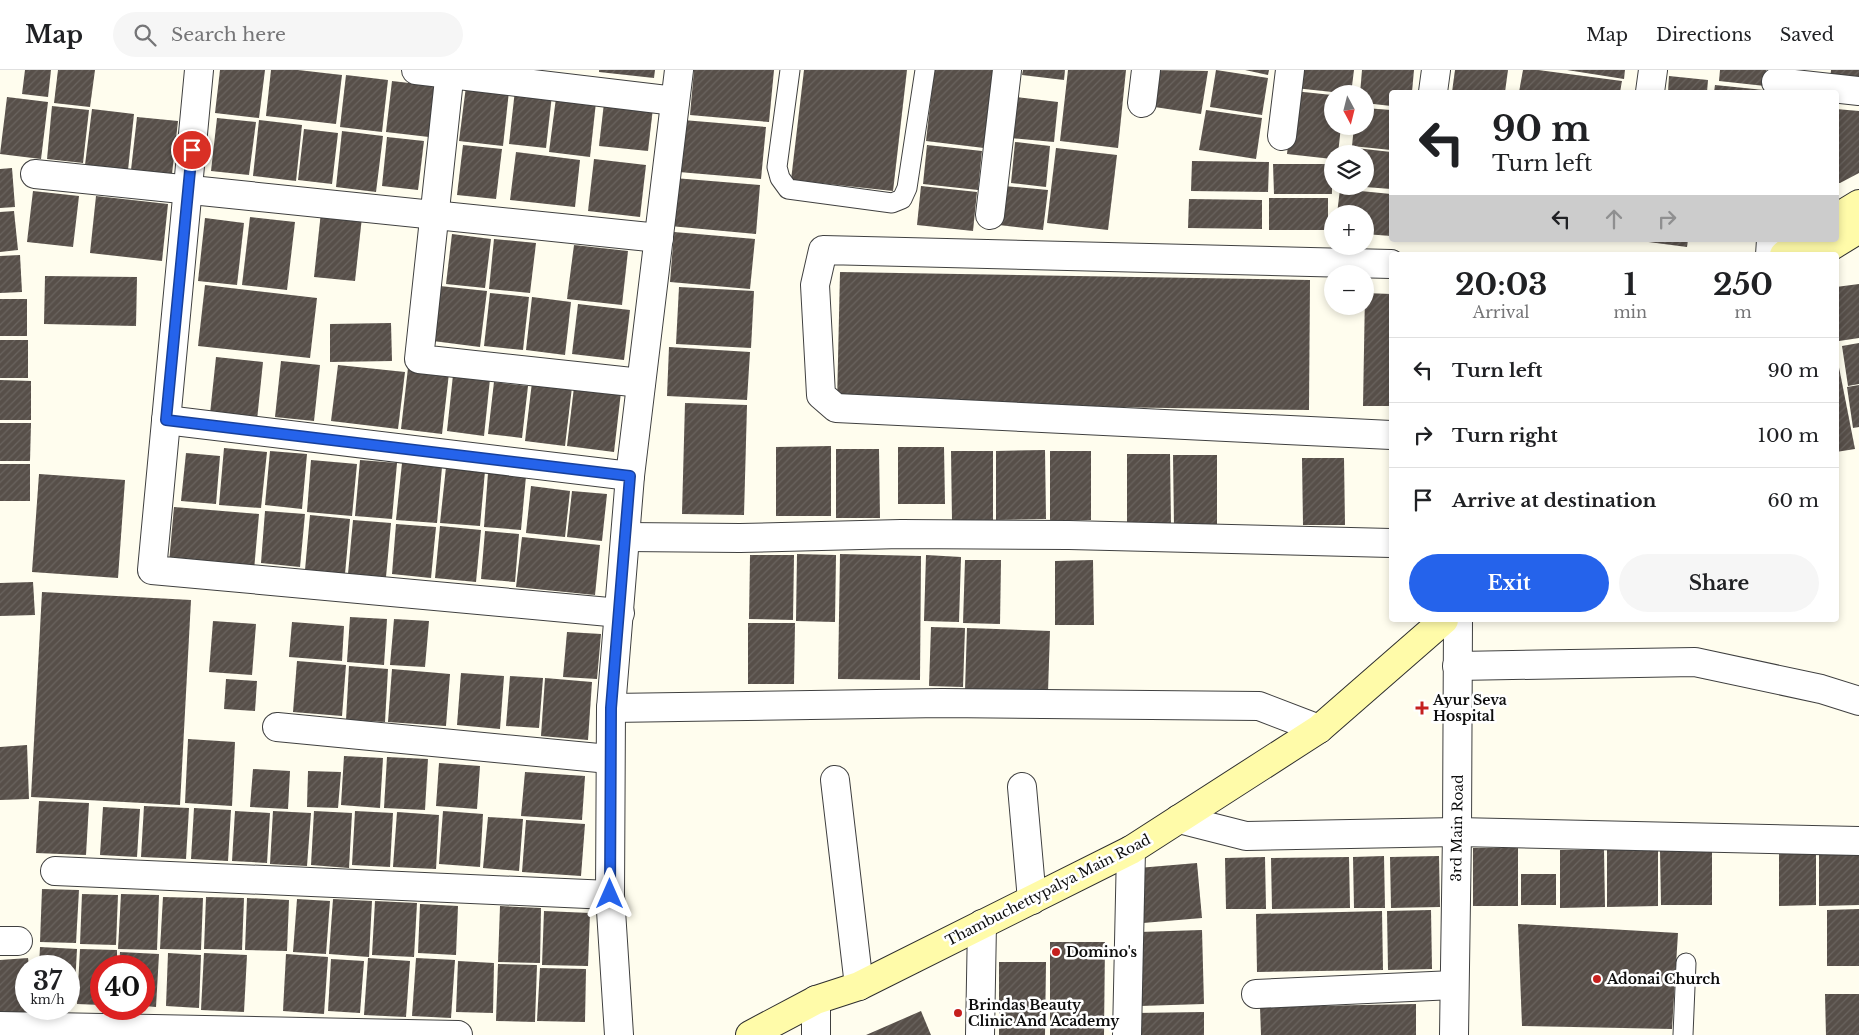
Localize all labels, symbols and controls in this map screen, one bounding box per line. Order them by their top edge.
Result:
search box [113,12,463,57]
text: Map [25,20,83,49]
icon: search [131,21,159,49]
text: Search here [171,23,286,46]
text: Map [1586,24,1628,46]
text: Directions [1656,24,1752,46]
text: Saved [1780,24,1834,46]
north arrow [1324,85,1374,135]
map controls [1324,85,1374,315]
text: 90 m [1492,107,1590,150]
icon: left [1409,110,1474,175]
pin [171,129,213,171]
icon: arrive [178,136,206,164]
button: layers [1324,145,1374,195]
text: Turn left [1492,150,1592,177]
button: + [1324,205,1374,255]
icon: left [1547,205,1575,233]
icon: ahead [1600,205,1628,233]
icon: right [1653,205,1681,233]
button: − [1324,265,1374,315]
text: 20:03 [1455,266,1547,303]
text: 1 [1624,266,1637,303]
text: 250 [1713,266,1773,303]
text: Arrival [1473,302,1530,322]
text: min [1613,302,1647,322]
text: m [1734,302,1752,322]
icon: left [1409,356,1437,384]
text: Turn left [1452,359,1543,382]
text: 90 m [1767,359,1819,382]
icon: right [1409,421,1437,449]
text: Turn right [1452,424,1558,447]
text: 100 m [1758,424,1819,447]
icon: arrive [1409,486,1437,514]
text: Arrive at destination [1452,489,1656,512]
text: 60 m [1767,489,1819,512]
button: Exit [1409,554,1609,612]
button: Share [1619,554,1819,612]
place label: Ayur Seva Hospital [1432,691,1507,725]
marker: Ayur Seva Hospital [1415,701,1429,715]
street label: 3rd Main Road [1447,774,1467,882]
street label: Thambuchettypalya Main Road [942,830,1154,950]
position arrow [583,867,635,919]
place label: Domino's [1066,943,1138,961]
marker: Domino's [1050,946,1062,958]
speed limit sign: 40 [90,955,155,1020]
text: 37 [33,966,62,997]
place label: Adonai Church [1606,970,1720,988]
marker: Adonai Church [1591,973,1603,985]
text: km/h [30,992,65,1007]
place label: Brindas Beauty Clinic And Academy [968,996,1120,1030]
marker: Brindas Beauty Clinic And Academy [952,1007,964,1019]

